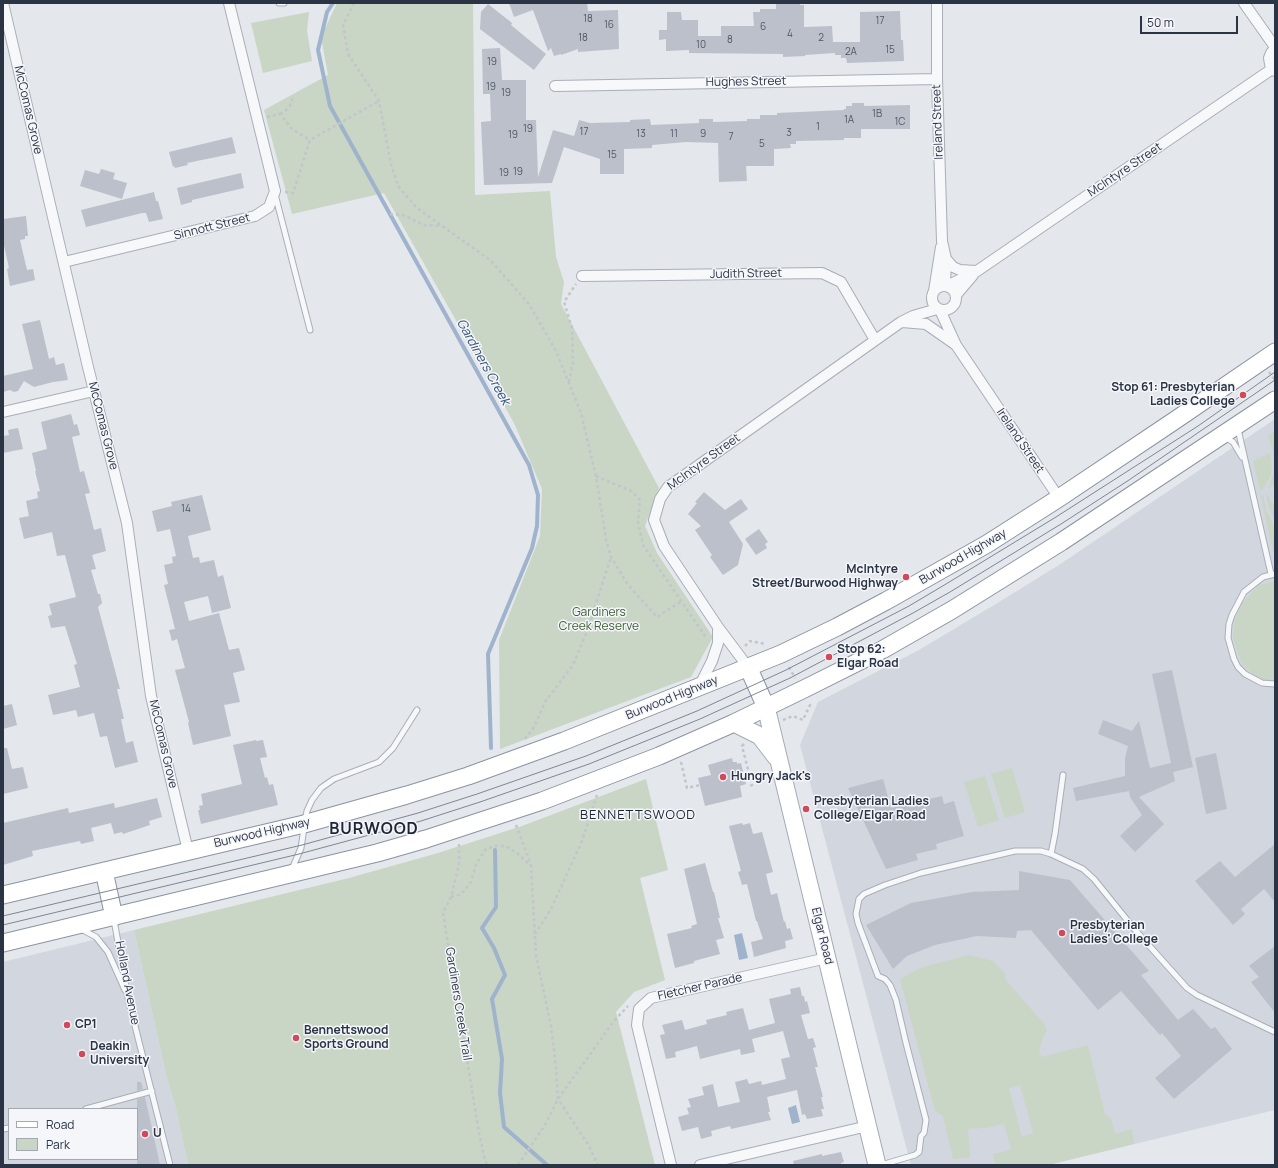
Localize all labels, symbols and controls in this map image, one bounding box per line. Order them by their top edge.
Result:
scale bar [1142,8,1240,34]
house number: 18 [583,13,593,25]
text: 50 m [1147,14,1174,31]
house number: 17 [876,15,884,27]
house number: 16 [604,19,614,31]
house number: 6 [760,21,766,33]
house number: 4 [787,28,793,40]
house number: 18 [578,32,588,44]
house number: 2 [818,32,824,44]
house number: 8 [727,34,733,46]
house number: 10 [696,39,706,51]
house number: 15 [885,44,895,56]
house number: 2A [845,46,857,58]
house number: 19 [487,56,497,68]
street label: McComas Grove [11,64,45,156]
street label: Hughes Street [706,74,786,90]
house number: 19 [486,81,496,93]
street label: Ireland Street [929,84,947,160]
house number: 19 [501,87,511,99]
house number: 1B [872,108,882,120]
house number: 1A [844,114,854,126]
house number: 1C [894,116,906,128]
house number: 1 [816,121,820,133]
house number: 19 [523,123,533,135]
house number: 17 [580,126,588,138]
house number: 3 [786,127,792,139]
house number: 13 [636,128,646,140]
house number: 11 [670,128,678,140]
house number: 9 [700,128,706,140]
house number: 19 [508,129,518,141]
house number: 7 [728,131,734,143]
house number: 5 [759,138,765,150]
street label: McIntyre Street [1085,140,1165,200]
house number: 15 [607,149,617,161]
house number: 19 [513,166,523,178]
house number: 19 [499,167,509,179]
street label: Sinnott Street [172,211,252,243]
street label: Judith Street [710,266,782,282]
water label: Gardiners Creek [453,316,513,408]
street label: McComas Grove [85,380,121,472]
place label: Stop 61: Presbyterian Ladies College [1111,381,1235,409]
marker: Stop 61: Presbyterian Ladies College [1238,390,1248,400]
street label: Ireland Street [993,406,1047,476]
street label: McIntyre Street [665,431,743,493]
house number: 14 [181,503,191,515]
street label: Burwood Highway [917,526,1009,588]
place label: McIntyre Street/Burwood Highway [752,563,898,591]
marker: McIntyre Street/Burwood Highway [901,572,911,582]
park label: Gardiners Creek Reserve [559,606,639,634]
place label: Stop 62: Elgar Road [837,643,899,671]
marker: Stop 62: Elgar Road [824,652,834,662]
street label: Burwood Highway [624,673,720,723]
street label: McComas Grove [146,698,180,790]
place label: Hungry Jack's [731,770,811,784]
marker: Hungry Jack's [718,772,728,782]
place label: Presbyterian Ladies College/Elgar Road [814,795,929,823]
marker: Presbyterian Ladies College/Elgar Road [801,804,811,814]
district label: BENNETTSWOOD [580,807,696,823]
street label: Burwood Highway [213,815,311,851]
district label: BURWOOD [329,820,419,840]
street label: Elgar Road [808,906,836,966]
place label: Presbyterian Ladies' College [1070,919,1158,947]
marker: Presbyterian Ladies' College [1057,928,1067,938]
street label: Holland Avenue [112,940,142,1026]
street label: Gardiners Creek Trail [442,946,474,1062]
street label: Fletcher Parade [656,970,744,1004]
place label: CP1 [75,1018,97,1032]
marker: CP1 [62,1020,72,1030]
place label: Bennettswood Sports Ground [304,1024,389,1052]
marker: Bennettswood Sports Ground [291,1033,301,1043]
place label: Deakin University [90,1040,149,1068]
marker: Deakin University [77,1049,87,1059]
legend [8,1108,138,1160]
text: Road [46,1116,74,1133]
place label: U [153,1127,162,1141]
marker: U [140,1129,150,1139]
text: Park [46,1136,70,1153]

